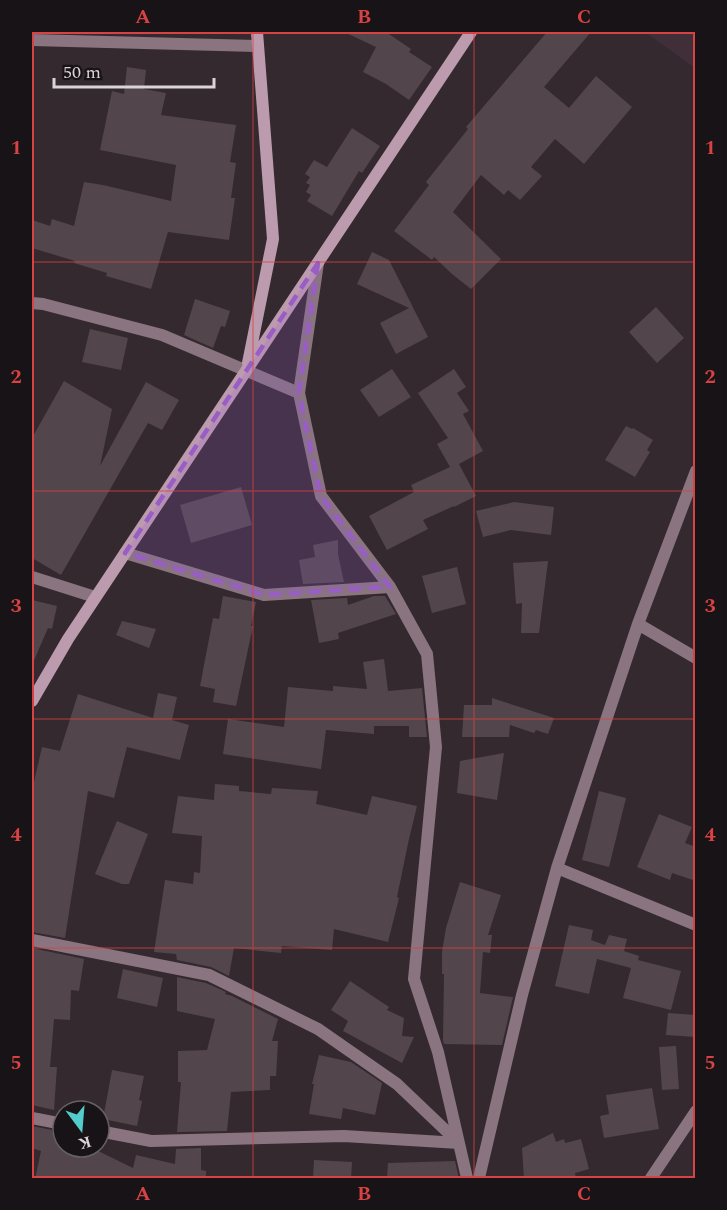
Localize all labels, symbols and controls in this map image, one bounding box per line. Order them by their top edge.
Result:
text: A [135,2,151,32]
text: B [357,2,371,32]
text: C [577,2,591,32]
scale bar [54,51,214,89]
text: 50 m [63,59,101,86]
text: 1 [10,133,22,163]
text: 1 [704,133,716,163]
text: 2 [10,362,22,392]
text: 2 [704,362,716,392]
text: 3 [10,591,22,621]
text: 3 [704,591,716,621]
text: 4 [10,820,22,850]
text: 4 [704,820,716,850]
text: 5 [10,1048,22,1078]
text: 5 [704,1048,716,1078]
north arrow [51,1099,111,1159]
text: K [75,1129,94,1156]
text: A [135,1179,151,1209]
text: B [357,1179,371,1209]
text: C [577,1179,591,1209]

